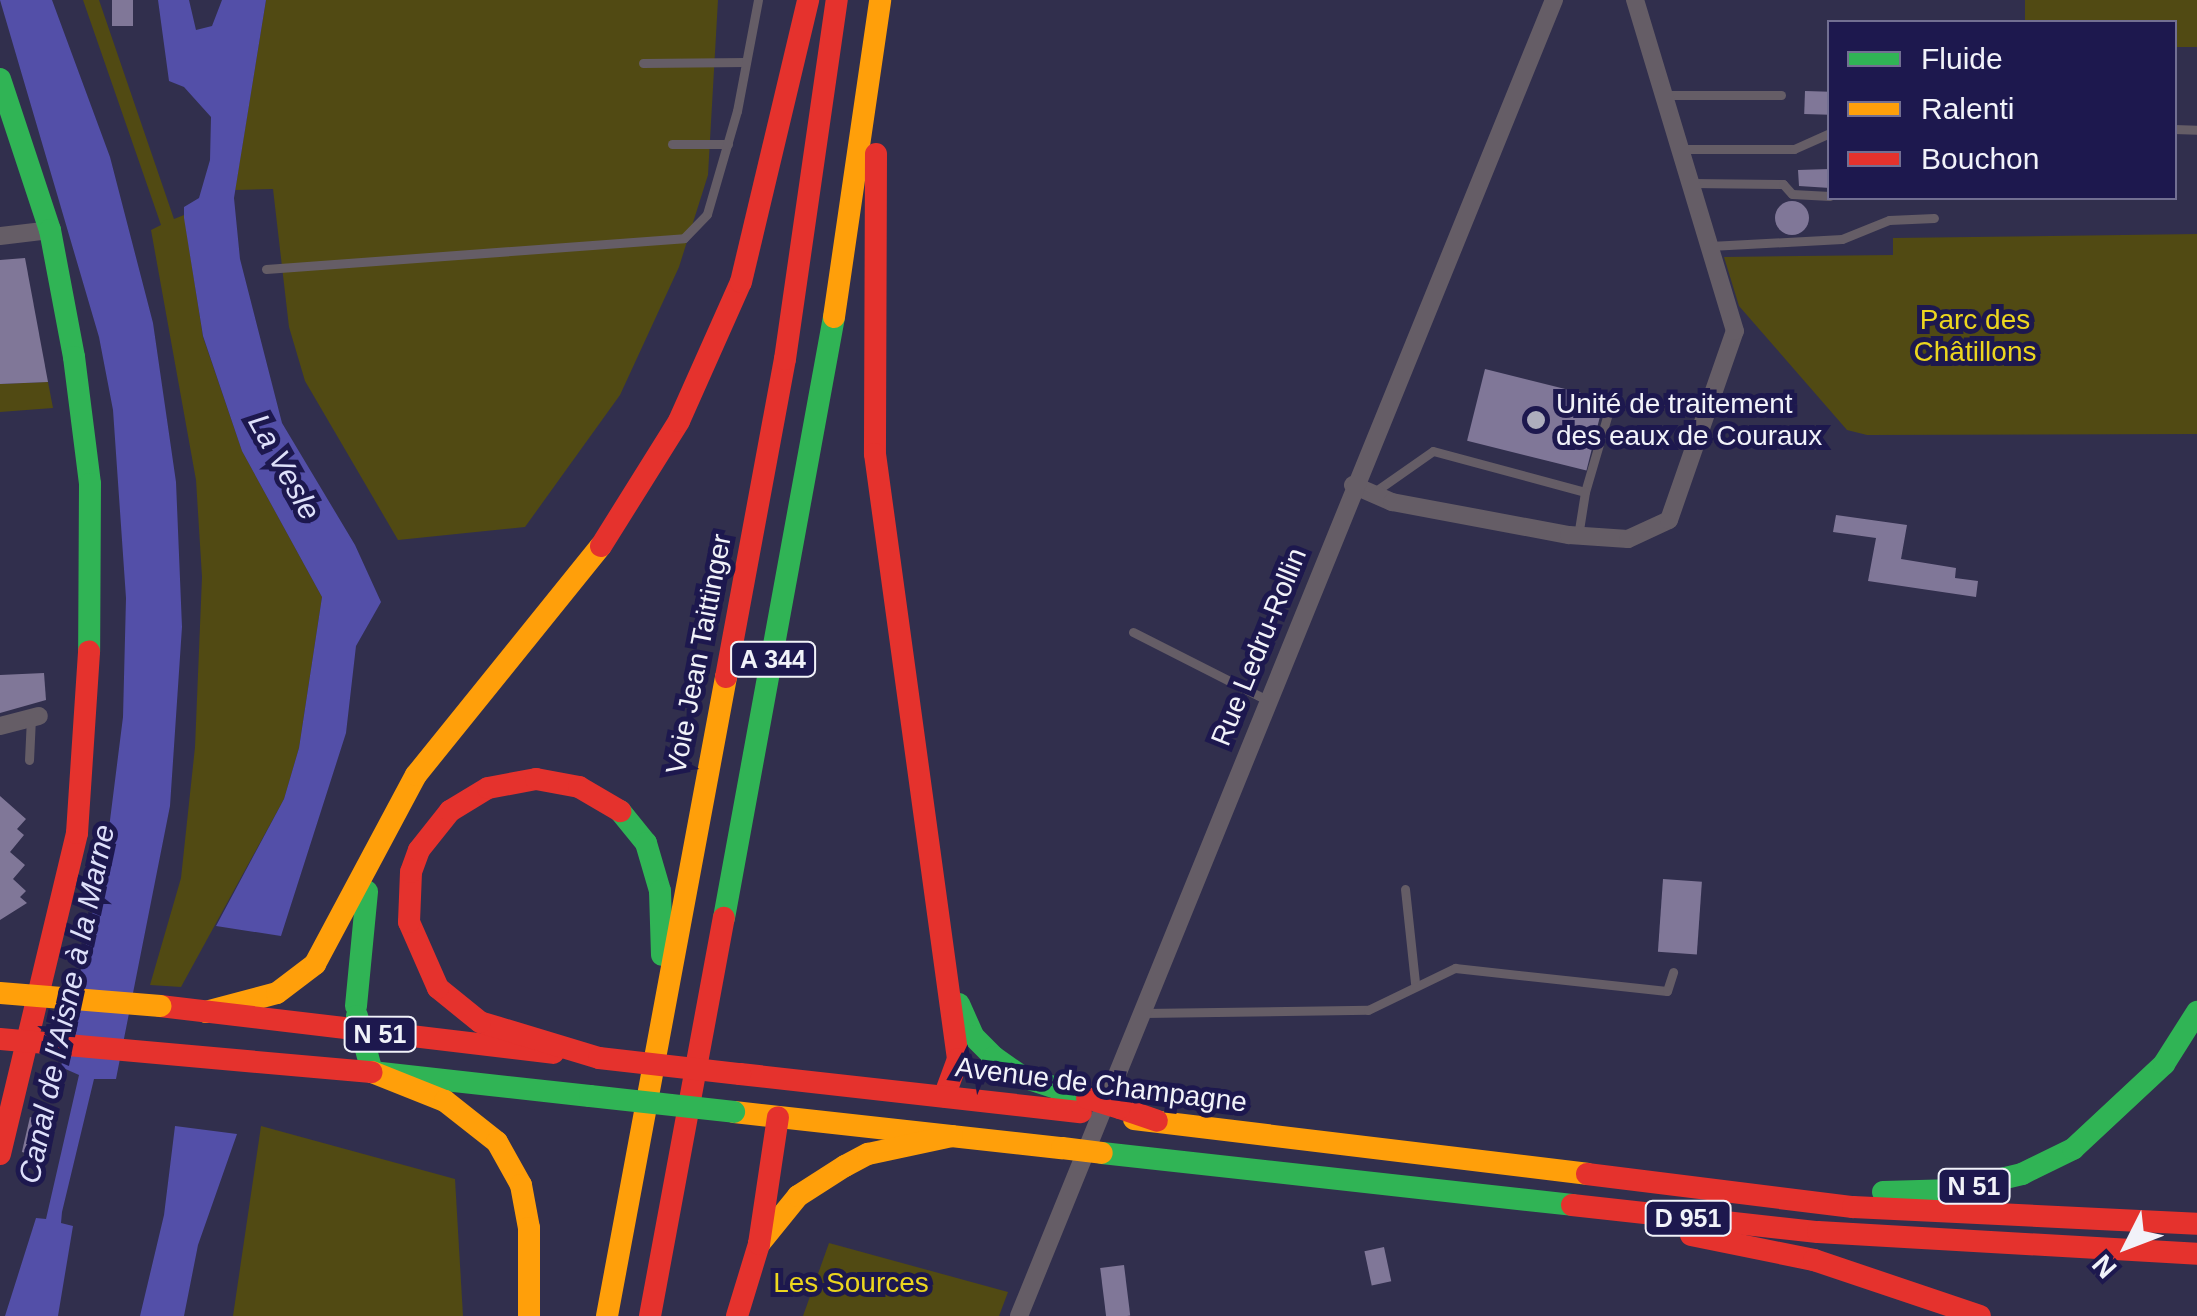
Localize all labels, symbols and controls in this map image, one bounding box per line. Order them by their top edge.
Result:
legend [1827,20,2177,200]
text: Fluide [1921,42,2003,75]
text: Ralenti [1921,92,2014,125]
text: Bouchon [1921,142,2039,175]
park label: Parc des Châtillons [1914,303,2036,369]
place label: Unité de traitement des eaux de Couraux [1556,387,1822,453]
water label: La Vesle [240,408,328,526]
marker: Unité de traitement des eaux de Couraux [1525,409,1547,431]
street label: Voie Jean Taittinger [659,531,739,777]
street label: Rue Ledru-Rollin [1204,543,1314,751]
road number: A 344 [728,639,818,679]
water label: Canal de l'Aisne à la Marne [11,821,123,1187]
road number: N 51 [342,1014,418,1054]
street label: Avenue de Champagne [953,1050,1249,1120]
road number: N 51 [1936,1166,2012,1206]
north arrow [2077,1196,2177,1296]
road number: D 951 [1643,1198,1733,1238]
text: N [2086,1249,2123,1284]
park label: Les Sources [773,1266,929,1300]

